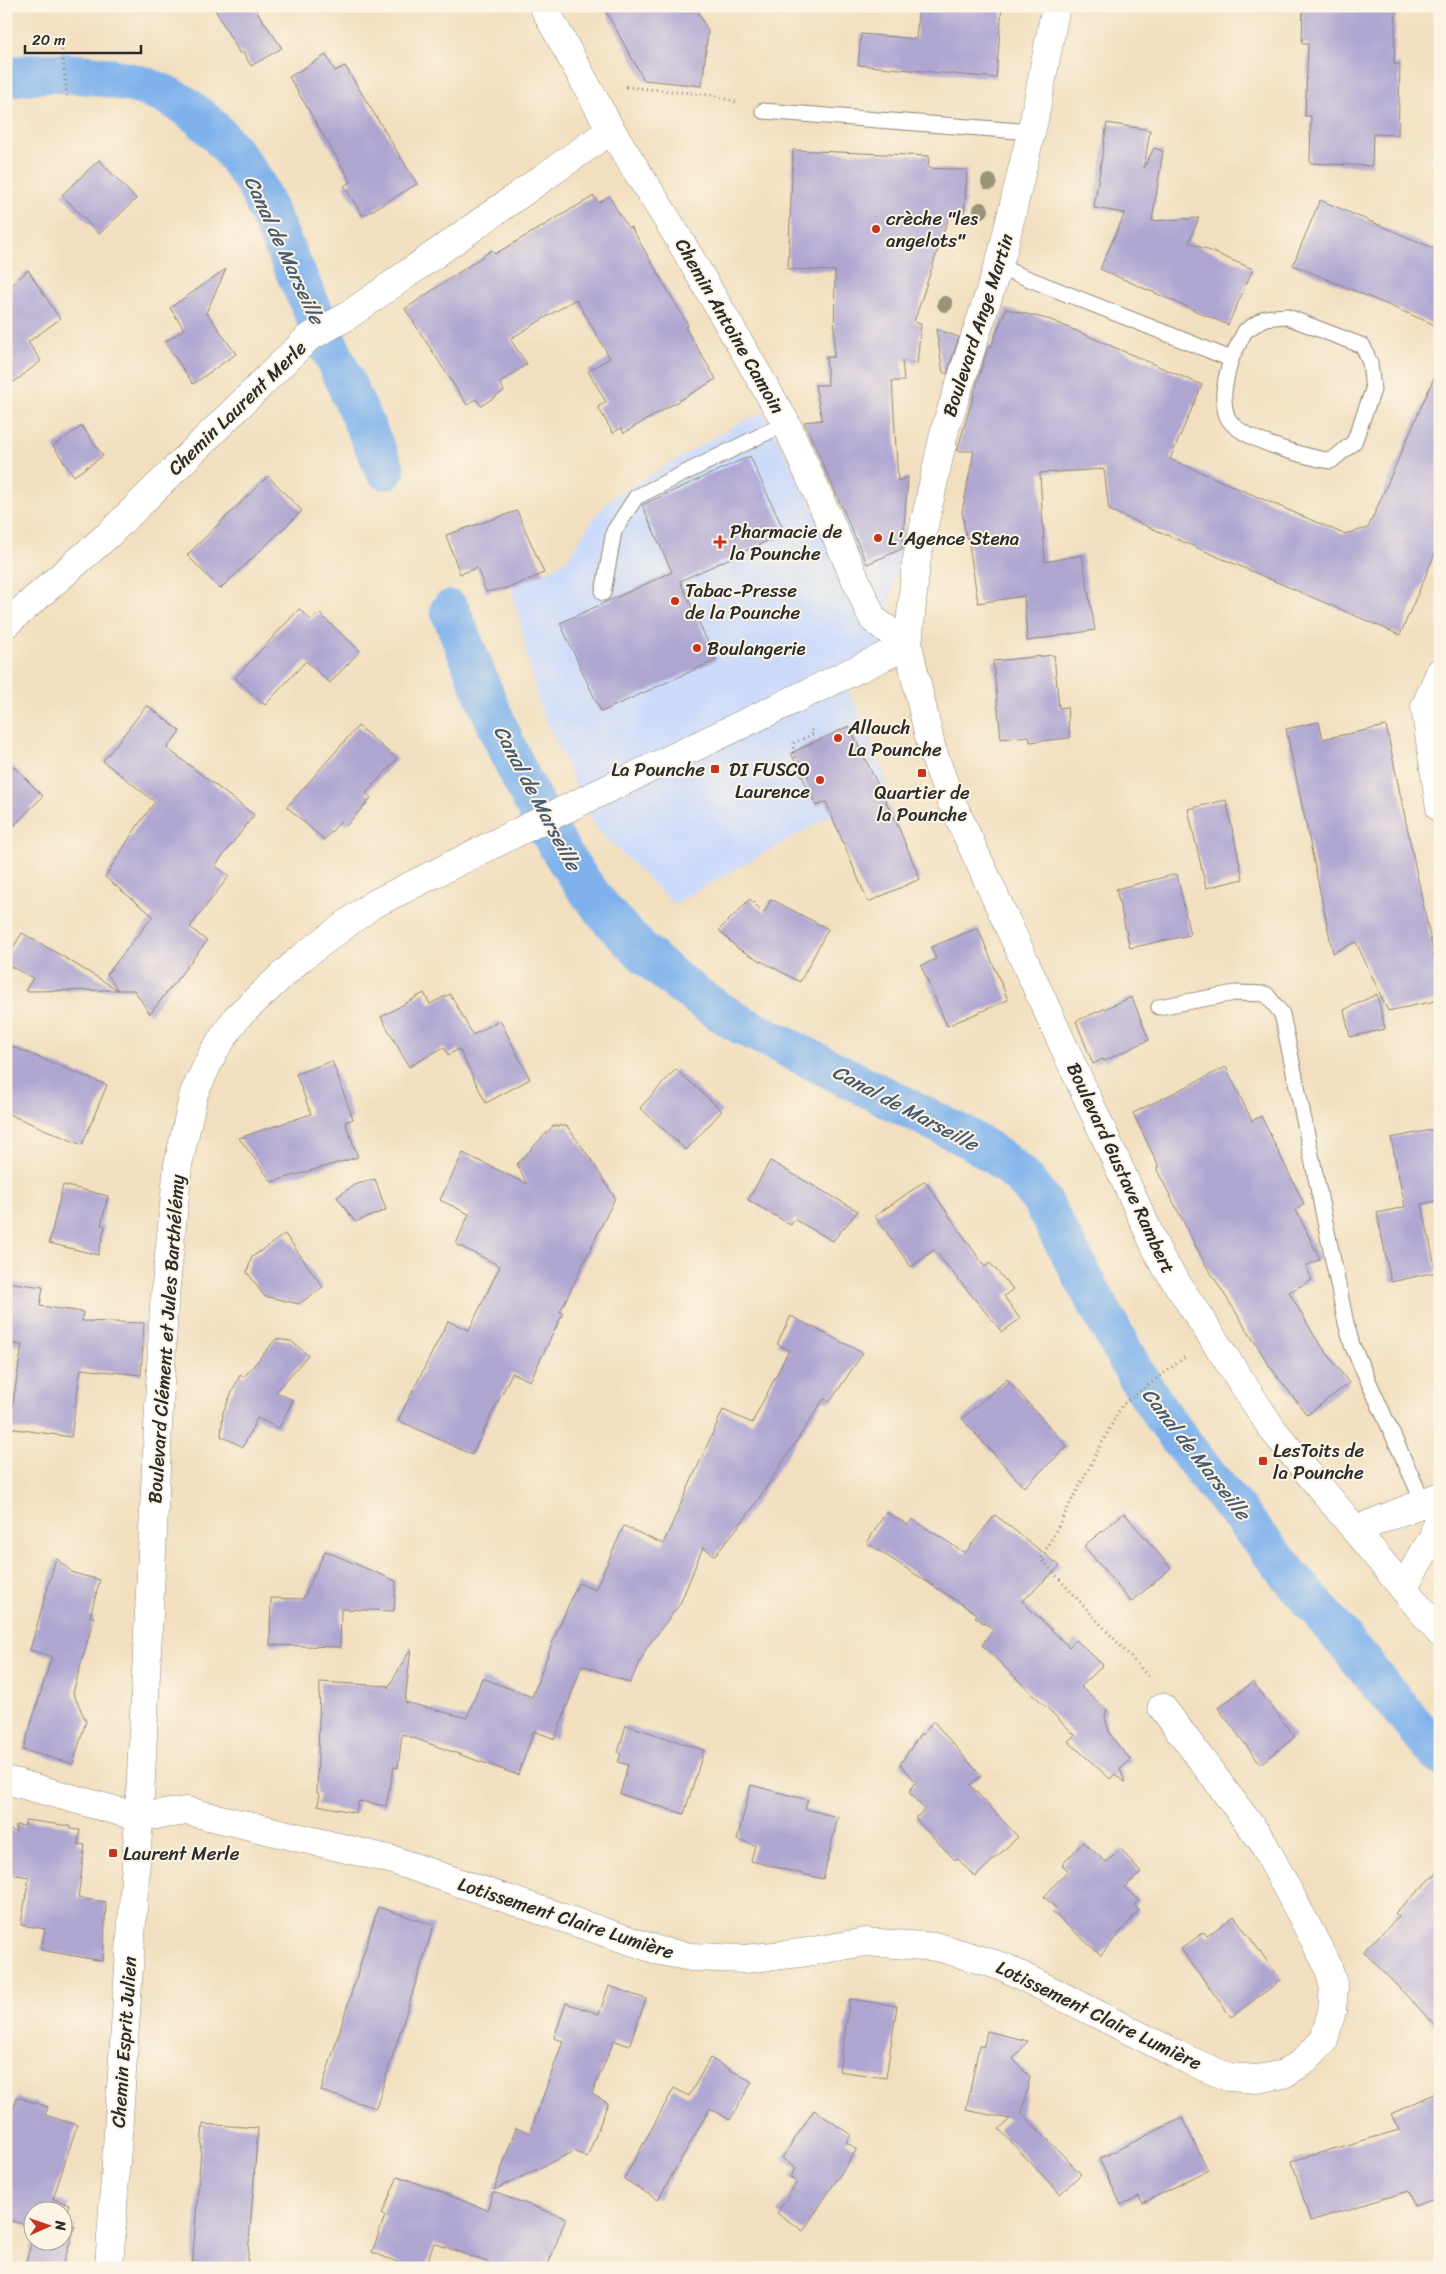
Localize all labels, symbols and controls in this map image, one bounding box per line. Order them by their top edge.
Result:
scale bar [25,22,141,54]
text: 20 m [32,27,66,53]
water label: Canal de Marseille [234,170,335,332]
place label: crèche "les angelots" [886,202,978,257]
marker: crèche "les angelots" [870,223,882,235]
street label: Boulevard Ange Martin [933,229,1023,421]
street label: Chemin Antoine Camoin [666,232,794,420]
street label: Chemin Laurent Merle [160,332,315,484]
place label: Pharmacie de la Pounche [730,515,842,570]
place label: L'Agence Stena [888,522,1020,555]
marker: L'Agence Stena [872,532,884,544]
marker: Pharmacie de la Pounche [714,536,726,548]
place label: Tabac-Presse de la Pounche [685,574,800,629]
marker: Tabac-Presse de la Pounche [669,595,681,607]
place label: Boulangerie [707,632,806,665]
marker: Boulangerie [691,642,703,654]
place label: Allauch La Pounche [847,711,942,766]
water label: Canal de Marseille [484,719,591,879]
marker: Allauch La Pounche [832,732,844,744]
place label: La Pounche [611,753,705,786]
place label: DI FUSCO Laurence [729,753,810,808]
marker: La Pounche [709,763,721,775]
marker: Quartier de la Pounche [916,767,928,779]
marker: DI FUSCO Laurence [814,774,826,786]
place label: Quartier de la Pounche [874,776,970,831]
water label: Canal de Marseille [826,1055,986,1162]
street label: Boulevard Gustave Rambert [1057,1057,1185,1279]
street label: Boulevard Clément et Jules Barthélémy [138,1173,194,1505]
water label: Canal de Marseille [1133,1380,1260,1530]
place label: LesToits de la Pounche [1273,1434,1365,1489]
marker: LesToits de la Pounche [1257,1455,1269,1467]
place label: Laurent Merle [123,1837,240,1870]
marker: Laurent Merle [107,1847,119,1859]
street label: Lotissement Claire Lumière [454,1867,679,1969]
street label: Lotissement Claire Lumière [990,1951,1208,2079]
street label: Chemin Esprit Julien [102,1955,146,2129]
north arrow [22,2202,72,2252]
text: N [48,2219,73,2231]

